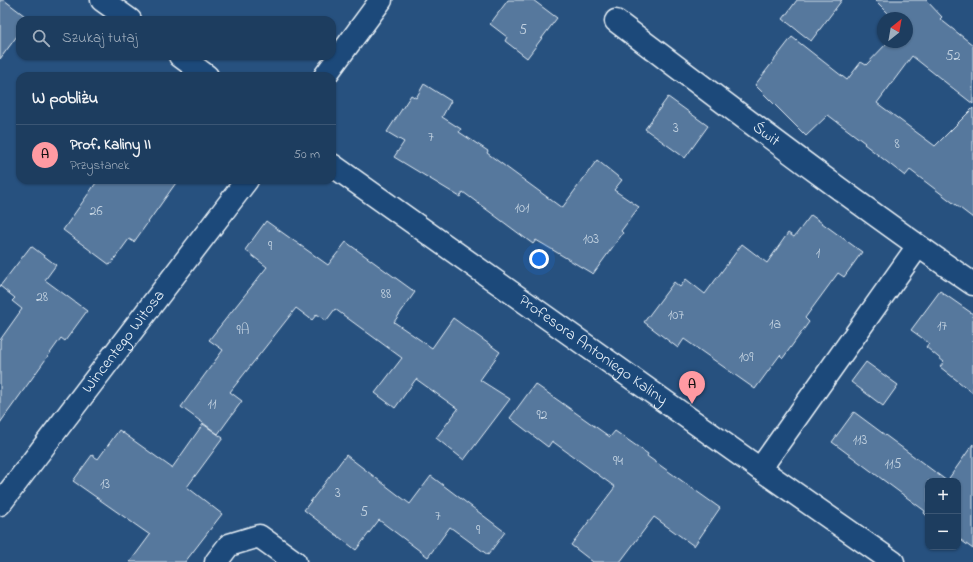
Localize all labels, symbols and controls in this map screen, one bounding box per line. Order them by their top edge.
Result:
north arrow [877,12,913,48]
search box [16,16,336,60]
house number: 5 [519,20,527,41]
icon: search [30,27,52,49]
text: Szukaj tutaj [62,27,138,49]
house number: 52 [946,46,961,67]
text: W pobliżu [32,86,98,111]
street label: Świt [747,116,785,153]
house number: 3 [673,118,679,139]
house number: 7 [428,127,434,148]
text: Prof. Kaliny II [70,134,151,156]
house number: 8 [894,134,900,155]
text: A [41,145,49,164]
text: 50 m [294,145,320,164]
text: Przystanek [70,156,129,175]
house number: 101 [515,198,530,219]
house number: 26 [89,201,103,222]
house number: 103 [583,229,599,250]
house number: 9 [268,236,273,257]
house number: 1 [816,243,821,264]
your location [529,249,549,269]
house number: 88 [381,284,391,305]
street label: Wincentego Witosa [76,285,171,399]
house number: 28 [36,287,48,308]
street label: Profesora Antoniego Kaliny [513,289,673,412]
house number: 107 [668,305,684,326]
house number: 1a [769,314,781,335]
house number: 17 [937,316,947,337]
house number: 9A [237,320,249,341]
house number: 109 [739,347,754,368]
pin: A [679,371,705,404]
house number: 11 [208,394,217,415]
house number: 92 [536,405,548,426]
house number: 113 [853,430,868,451]
house number: 94 [613,451,623,472]
house number: 115 [885,454,901,475]
house number: 13 [100,474,110,495]
map controls [925,478,961,550]
button: + [925,478,961,514]
house number: 3 [335,483,341,504]
house number: 5 [360,502,368,523]
house number: 7 [435,506,441,527]
button: − [925,514,961,550]
house number: 9 [476,520,481,541]

